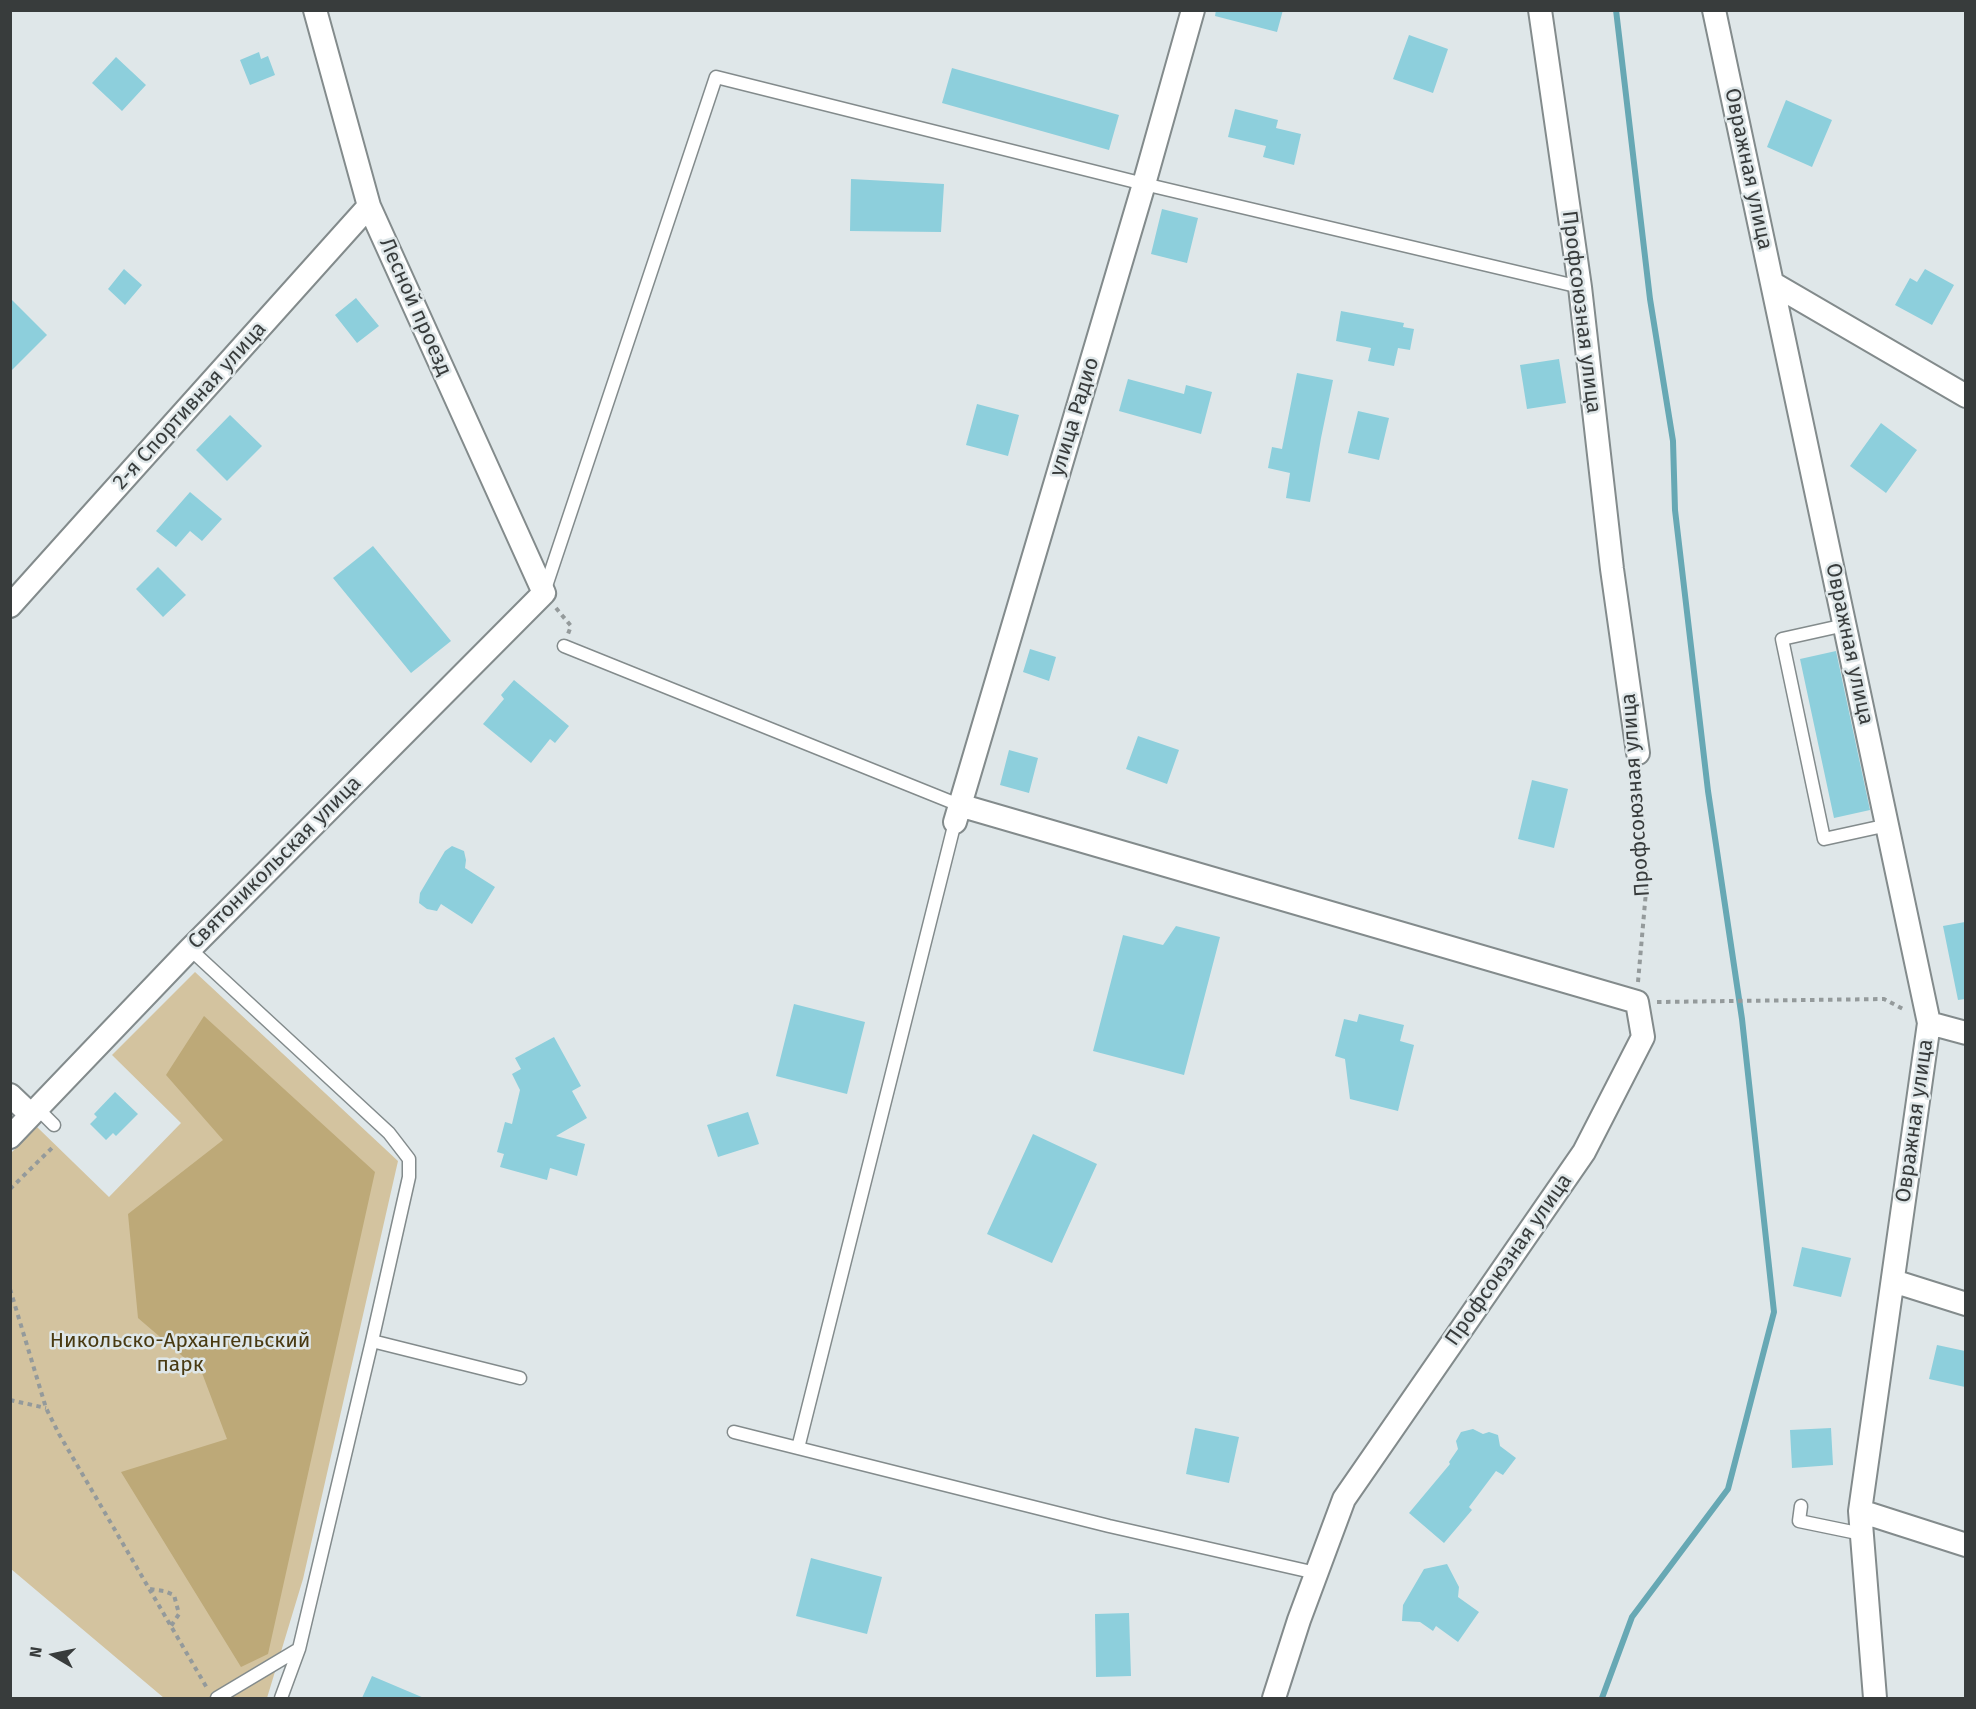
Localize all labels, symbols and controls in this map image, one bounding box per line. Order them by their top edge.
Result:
street label: Овражная улица [1719,86,1777,252]
street label: Профсоюзная улица [1556,209,1606,415]
street label: Лесной проезд [373,234,457,380]
street label: 2-я Спортивная улица [108,317,272,495]
street label: улица Радио [1045,354,1105,480]
street label: Овражная улица [1820,561,1878,727]
street label: Профсоюзная улица [1616,692,1656,898]
street label: Святоникольская улица [183,771,367,955]
street label: Овражная улица [1891,1038,1939,1204]
street label: Профсоюзная улица [1440,1169,1578,1351]
park label: Никольско-Архангельский парк [50,1328,310,1378]
north arrow [24,1625,84,1685]
text: N [26,1645,46,1659]

